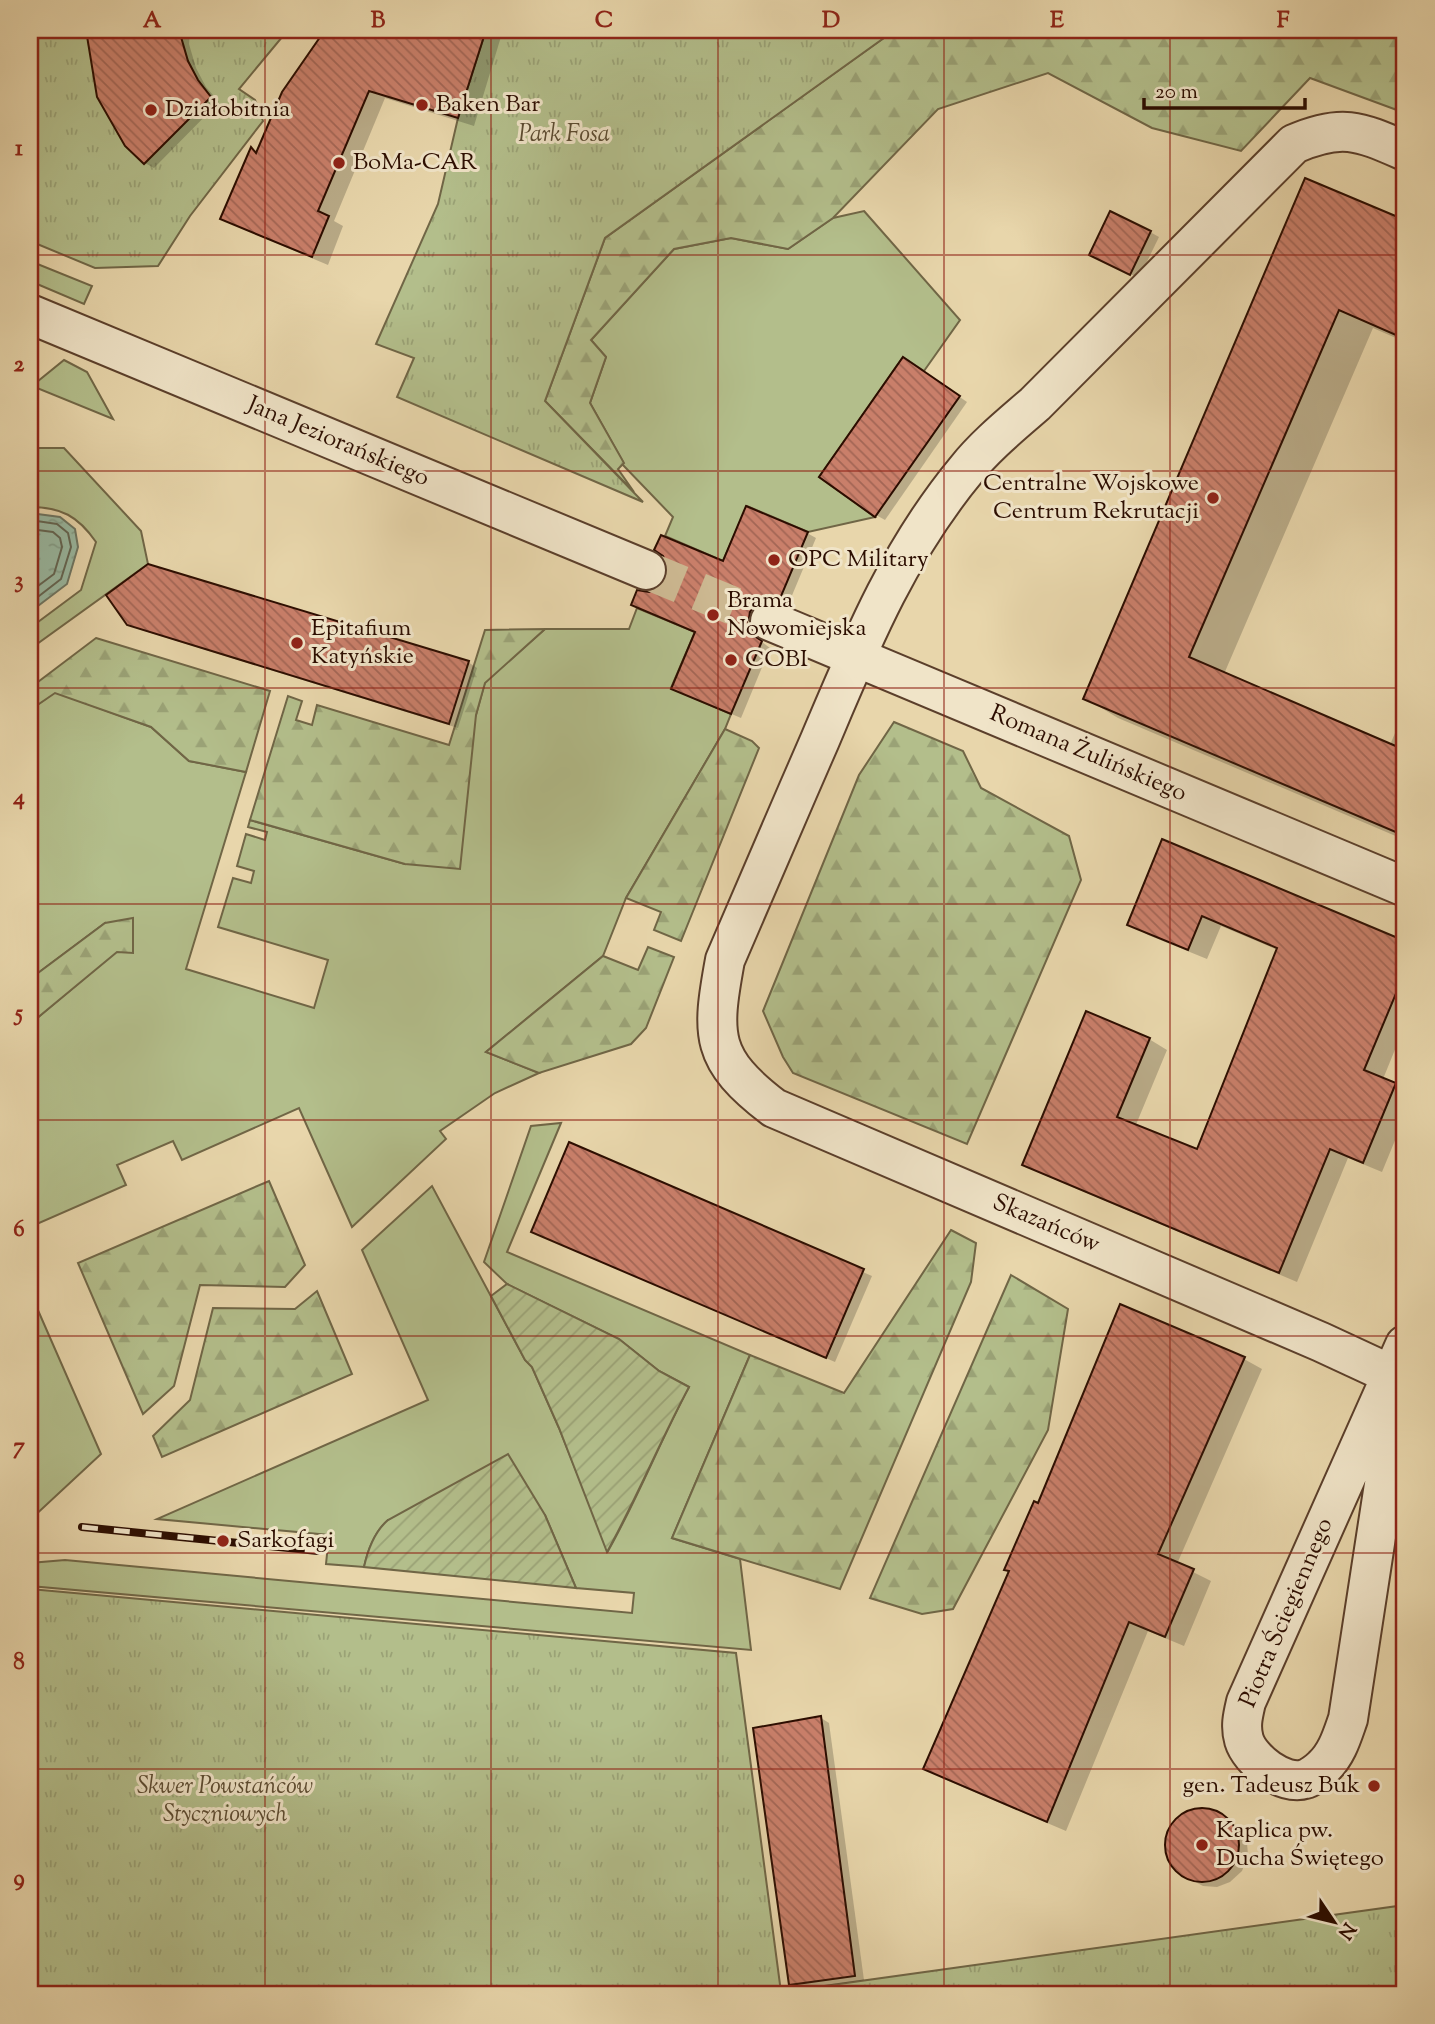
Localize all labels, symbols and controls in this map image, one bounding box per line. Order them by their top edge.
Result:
text: A [143,5,162,38]
text: B [371,5,386,38]
text: C [595,5,613,38]
text: D [822,5,840,38]
text: E [1050,5,1064,38]
text: F [1277,5,1290,38]
scale bar [1144,66,1306,110]
text: 20 m [1155,78,1198,108]
place label: Baken Bar [436,88,540,122]
place label: Działobitnia [165,93,290,127]
marker: Baken Bar [414,97,430,113]
marker: Działobitnia [143,102,159,118]
park label: Park Fosa [518,118,610,152]
text: 1 [15,133,23,166]
place label: BoMa-CAR [353,146,478,180]
marker: BoMa-CAR [331,155,347,171]
text: 2 [14,349,25,382]
street label: Jana Jeziorańskiego [240,388,434,496]
place label: Centralne Wojskowe Centrum Rekrutacji [983,467,1199,529]
marker: Centralne Wojskowe Centrum Rekrutacji [1205,490,1221,506]
place label: OPC Military [788,543,929,577]
marker: OPC Military [766,552,782,568]
text: 3 [14,565,24,598]
place label: Brama Nowomiejska [727,584,866,646]
marker: Brama Nowomiejska [705,607,721,623]
place label: Epitafium Katyńskie [311,612,414,674]
marker: Epitafium Katyńskie [289,635,305,651]
place label: COBI [745,643,808,677]
marker: COBI [723,652,739,668]
street label: Romana Żulińskiego [984,697,1192,811]
text: 4 [12,782,25,815]
text: 5 [13,998,23,1031]
street label: Skazańców [987,1186,1105,1262]
text: 6 [13,1214,25,1247]
text: 7 [13,1431,25,1464]
street label: Piotra Ściegiennego [1232,1513,1342,1713]
place label: Sarkofagi [237,1524,334,1558]
marker: Sarkofagi [215,1533,231,1549]
text: 8 [13,1647,25,1680]
place label: gen. Tadeusz Buk [1182,1769,1360,1803]
park label: Skwer Powstańców Styczniowych [137,1770,313,1832]
marker: gen. Tadeusz Buk [1366,1778,1382,1794]
place label: Kaplica pw. Ducha Świętego [1216,1814,1384,1876]
marker: Kaplica pw. Ducha Świętego [1194,1837,1210,1853]
text: 9 [13,1863,25,1896]
north arrow [1298,1888,1368,1958]
text: N [1330,1916,1361,1944]

